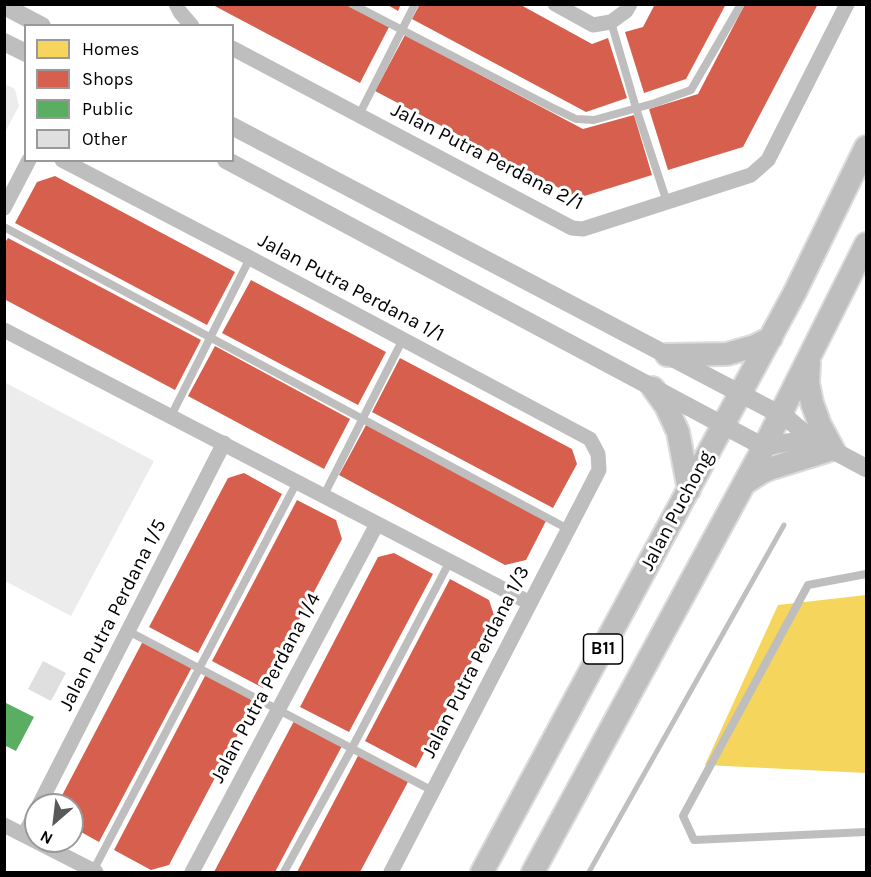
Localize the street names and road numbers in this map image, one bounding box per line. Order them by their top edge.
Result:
street label: Jalan Putra Perdana 2/1 [387,98,587,216]
street label: Jalan Putra Perdana 1/1 [254,229,448,347]
street label: Jalan Puchong [635,447,719,575]
street label: Jalan Putra Perdana 1/5 [54,515,172,715]
street label: Jalan Putra Perdana 1/3 [417,562,535,762]
street label: Jalan Putra Perdana 1/4 [206,589,326,787]
road number: B11 [584,634,622,664]

